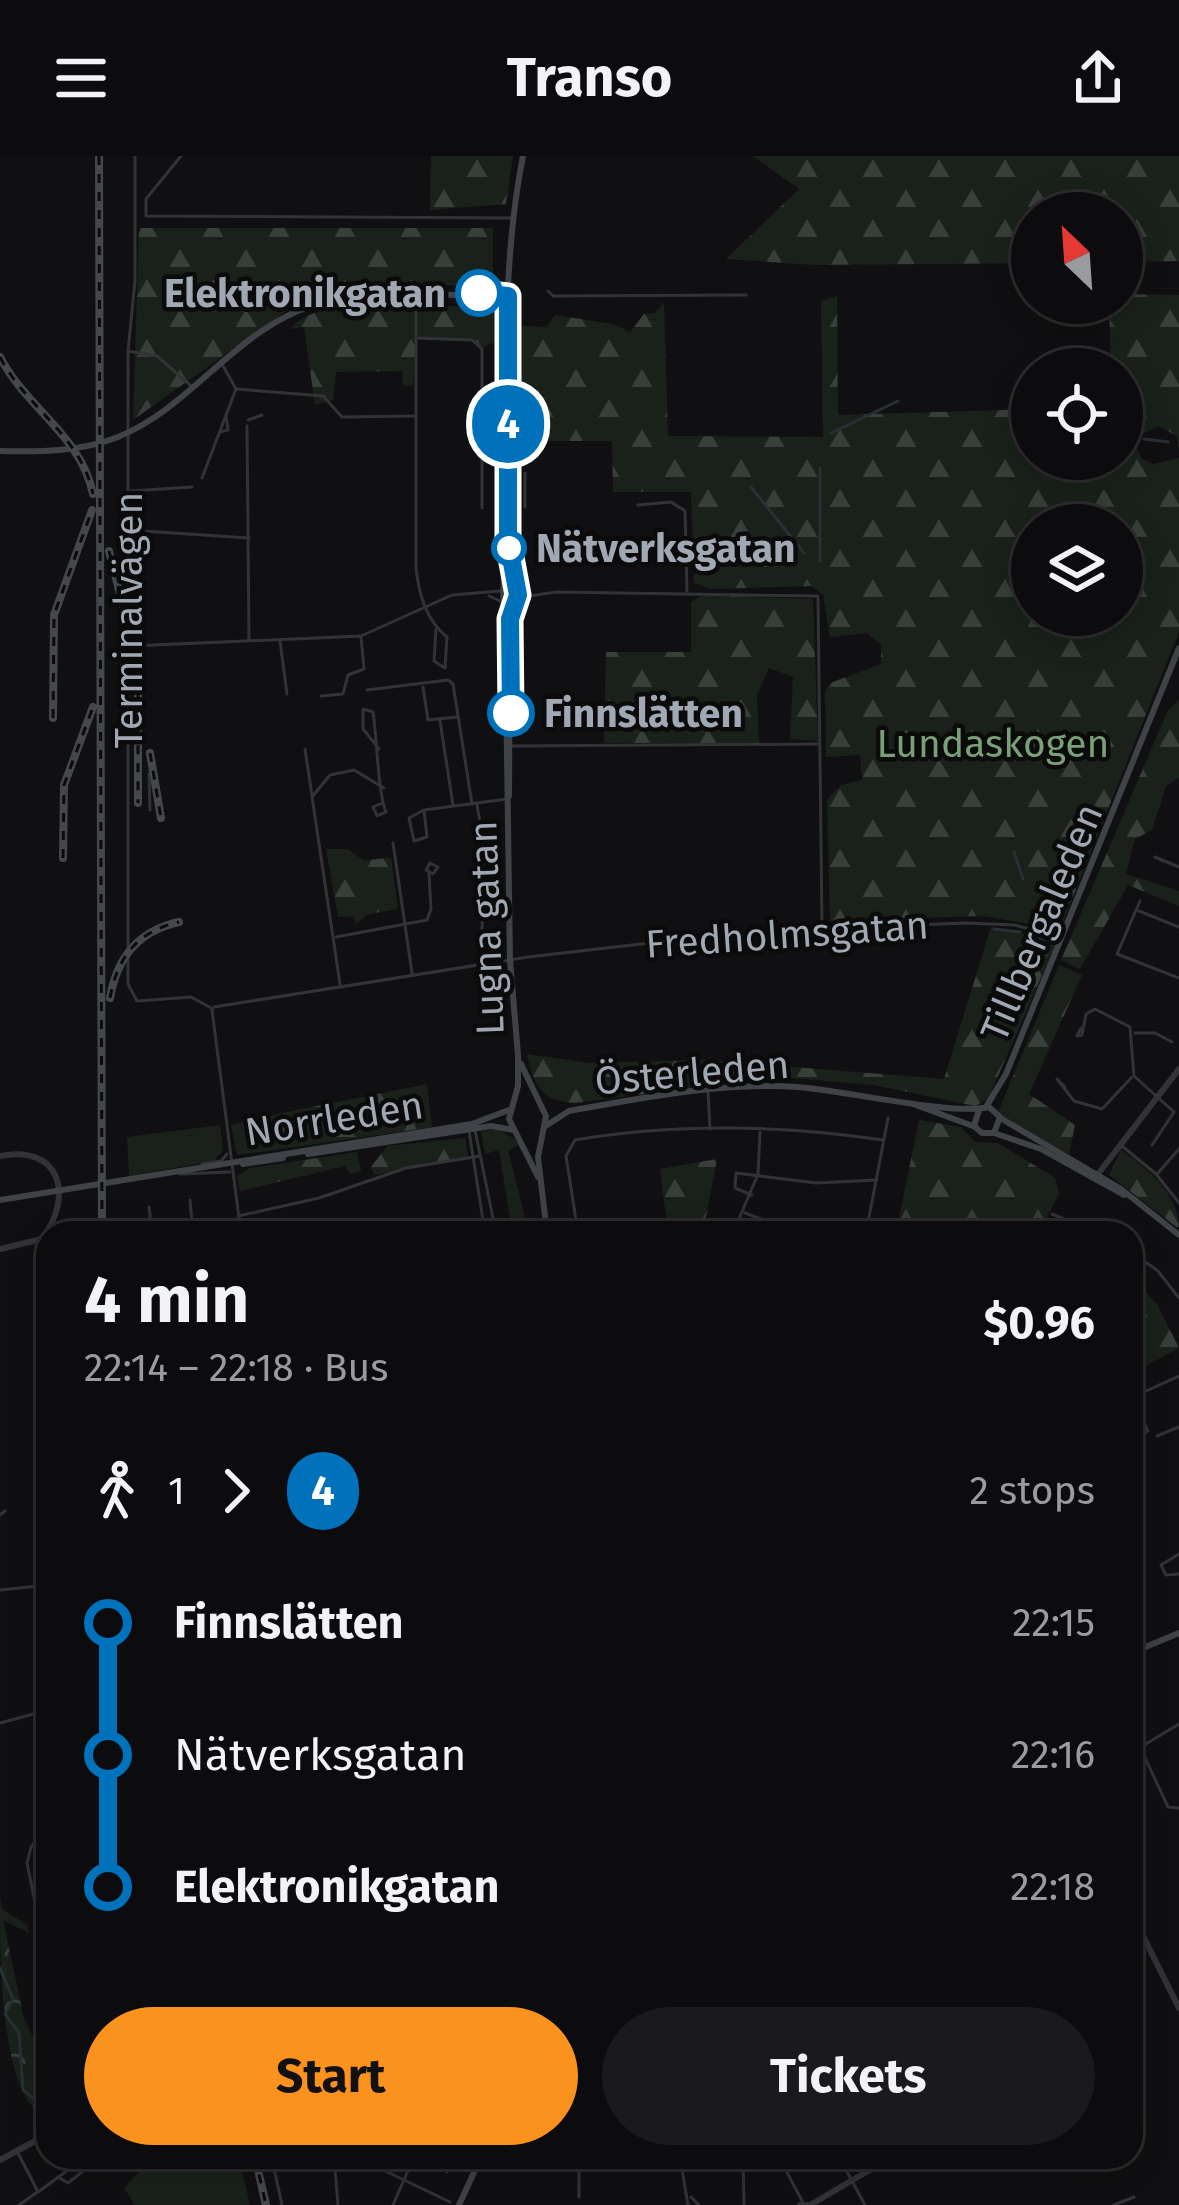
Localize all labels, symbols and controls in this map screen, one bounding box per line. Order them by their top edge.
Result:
icon: menu [48,45,114,111]
icon: share [1065,45,1131,111]
text: Transo [507,46,672,110]
north arrow [1011,192,1143,324]
map controls [1011,192,1143,636]
place label: Elektronikgatan [164,271,446,317]
marker: Elektronikgatan [457,271,501,315]
button: locate [1011,348,1143,480]
line badge: 4 [469,385,547,463]
text: 4 [496,399,520,449]
street label: Terminalvägen [106,492,152,748]
button: layers [1011,504,1143,636]
place label: Nätverksgatan [536,526,796,572]
marker: Nätverksgatan [493,532,525,564]
marker: Finnslätten [489,691,533,735]
place label: Finnslätten [544,691,743,737]
park label: Lundaskogen [877,721,1109,767]
street label: Tillbergaleden [971,797,1113,1048]
street label: Lugna gatan [460,820,514,1036]
street label: Fredholmsgatan [644,902,930,968]
street label: Österleden [593,1042,791,1104]
street label: Norrleden [242,1082,426,1156]
text: 4 min [84,1260,249,1339]
text: $0.96 [984,1296,1095,1350]
text: 22:14 – 22:18 · Bus [84,1345,388,1391]
icon: walk [84,1458,150,1524]
icon: forward [203,1458,269,1524]
text: 4 [311,1466,335,1516]
text: 1 [168,1468,185,1514]
text: 2 stops [969,1468,1095,1514]
text: Finnslätten [174,1596,404,1650]
text: 22:15 [1012,1600,1095,1646]
text: Nätverksgatan [174,1728,467,1782]
text: 22:16 [1011,1732,1095,1778]
text: Elektronikgatan [174,1860,499,1914]
text: 22:18 [1010,1864,1095,1910]
button: Start [84,2007,578,2145]
button: Tickets [602,2007,1095,2145]

